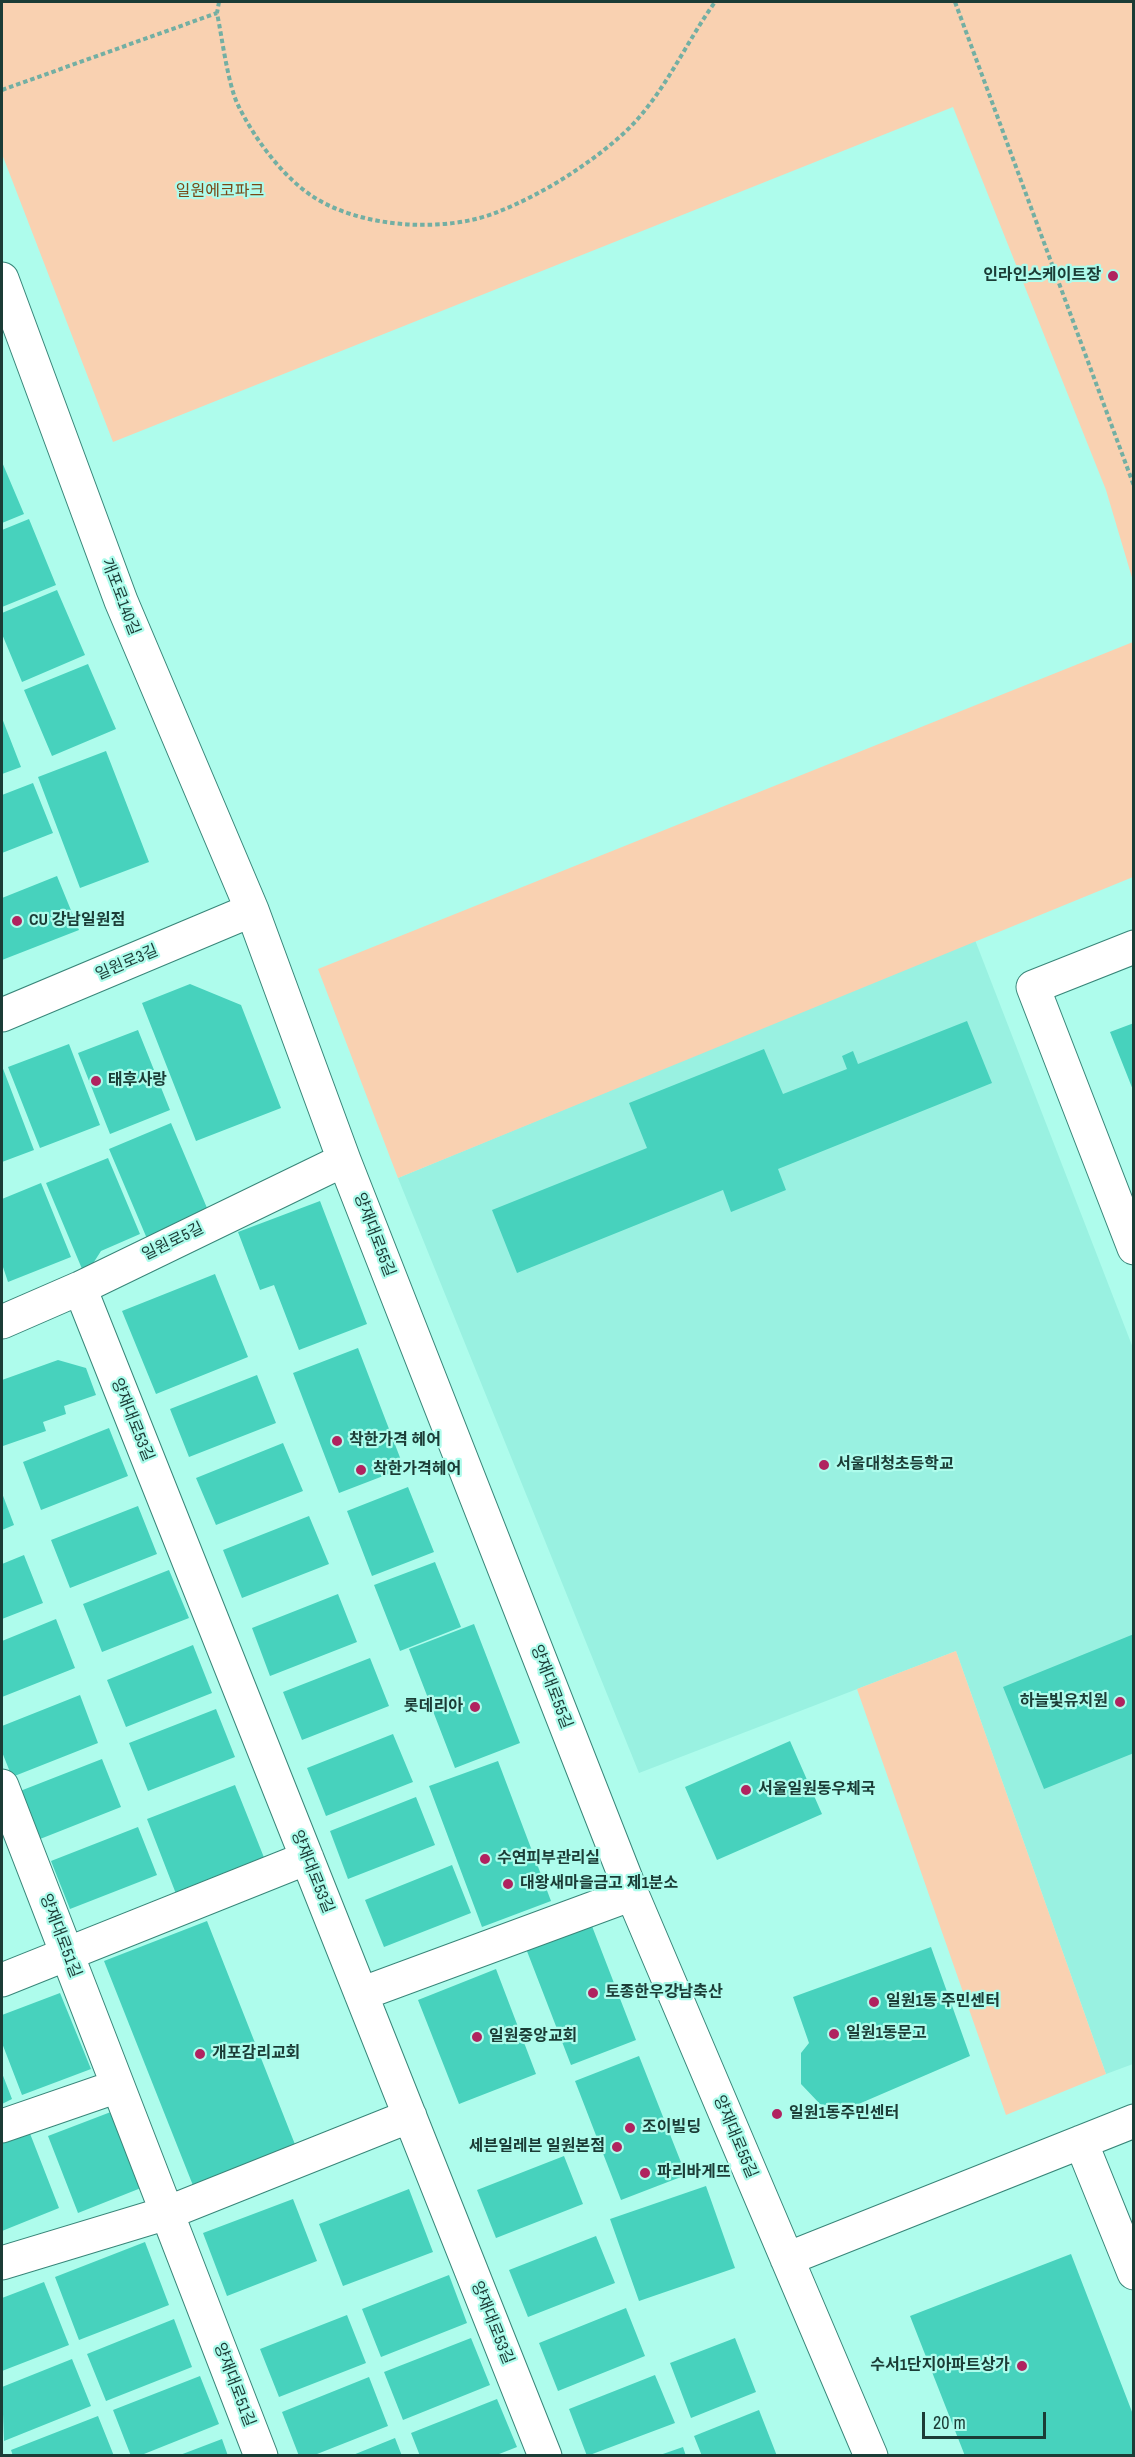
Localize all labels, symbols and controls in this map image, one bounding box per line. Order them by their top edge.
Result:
park label: 일원에코파크 [176,182,264,202]
place label: 인라인스케이트장 [983,266,1101,286]
marker: 인라인스케이트장 [1106,269,1120,283]
street label: 개포로140길 [97,556,143,638]
place label: CU 강남일원점 [29,911,125,931]
marker: CU 강남일원점 [10,914,24,928]
street label: 일원로3길 [93,941,161,985]
place label: 태후사랑 [108,1071,167,1091]
marker: 태후사랑 [89,1074,103,1088]
street label: 양재대로55길 [349,1190,399,1280]
street label: 일원로5길 [139,1219,207,1265]
street label: 양재대로53길 [107,1376,157,1464]
place label: 착한가격 헤어 [349,1431,441,1451]
marker: 착한가격 헤어 [330,1434,344,1448]
place label: 서울대청초등학교 [836,1455,954,1475]
marker: 서울대청초등학교 [817,1458,831,1472]
place label: 착한가격헤어 [373,1460,461,1480]
marker: 착한가격헤어 [354,1463,368,1477]
street label: 양재대로55길 [526,1642,576,1732]
place label: 하늘빛유치원 [1020,1692,1108,1712]
marker: 하늘빛유치원 [1113,1695,1127,1709]
place label: 롯데리아 [404,1697,463,1717]
marker: 롯데리아 [468,1700,482,1714]
place label: 서울일원동우체국 [758,1780,876,1800]
marker: 서울일원동우체국 [739,1783,753,1797]
street label: 양재대로53길 [287,1828,337,1916]
place label: 수연피부관리실 [497,1849,600,1869]
marker: 수연피부관리실 [478,1852,492,1866]
place label: 대왕새마을금고 제1분소 [520,1874,678,1894]
marker: 대왕새마을금고 제1분소 [501,1877,515,1891]
street label: 양재대로51길 [35,1891,85,1981]
place label: 토종한우강남축산 [605,1983,723,2003]
marker: 토종한우강남축산 [586,1986,600,2000]
place label: 일원1동 주민센터 [886,1992,1000,2012]
marker: 일원1동 주민센터 [867,1995,881,2009]
place label: 일원1동문고 [846,2024,927,2044]
place label: 일원중앙교회 [489,2027,577,2047]
marker: 일원1동문고 [827,2027,841,2041]
marker: 일원중앙교회 [470,2030,484,2044]
place label: 개포감리교회 [212,2044,300,2064]
marker: 개포감리교회 [193,2047,207,2061]
street label: 양재대로55길 [709,2093,761,2181]
place label: 일원1동주민센터 [789,2104,899,2124]
marker: 일원1동주민센터 [770,2107,784,2121]
place label: 조이빌딩 [642,2118,701,2138]
marker: 조이빌딩 [623,2121,637,2135]
place label: 세븐일레븐 일원본점 [469,2137,605,2157]
marker: 세븐일레븐 일원본점 [610,2140,624,2154]
place label: 파리바게뜨 [657,2163,731,2183]
marker: 파리바게뜨 [638,2166,652,2180]
street label: 양재대로53길 [467,2279,517,2367]
street label: 양재대로51길 [209,2340,259,2430]
place label: 수서1단지아파트상가 [870,2356,1010,2376]
marker: 수서1단지아파트상가 [1015,2359,1029,2373]
scale bar [925,2400,1050,2438]
text: 20 m [933,2410,966,2435]

